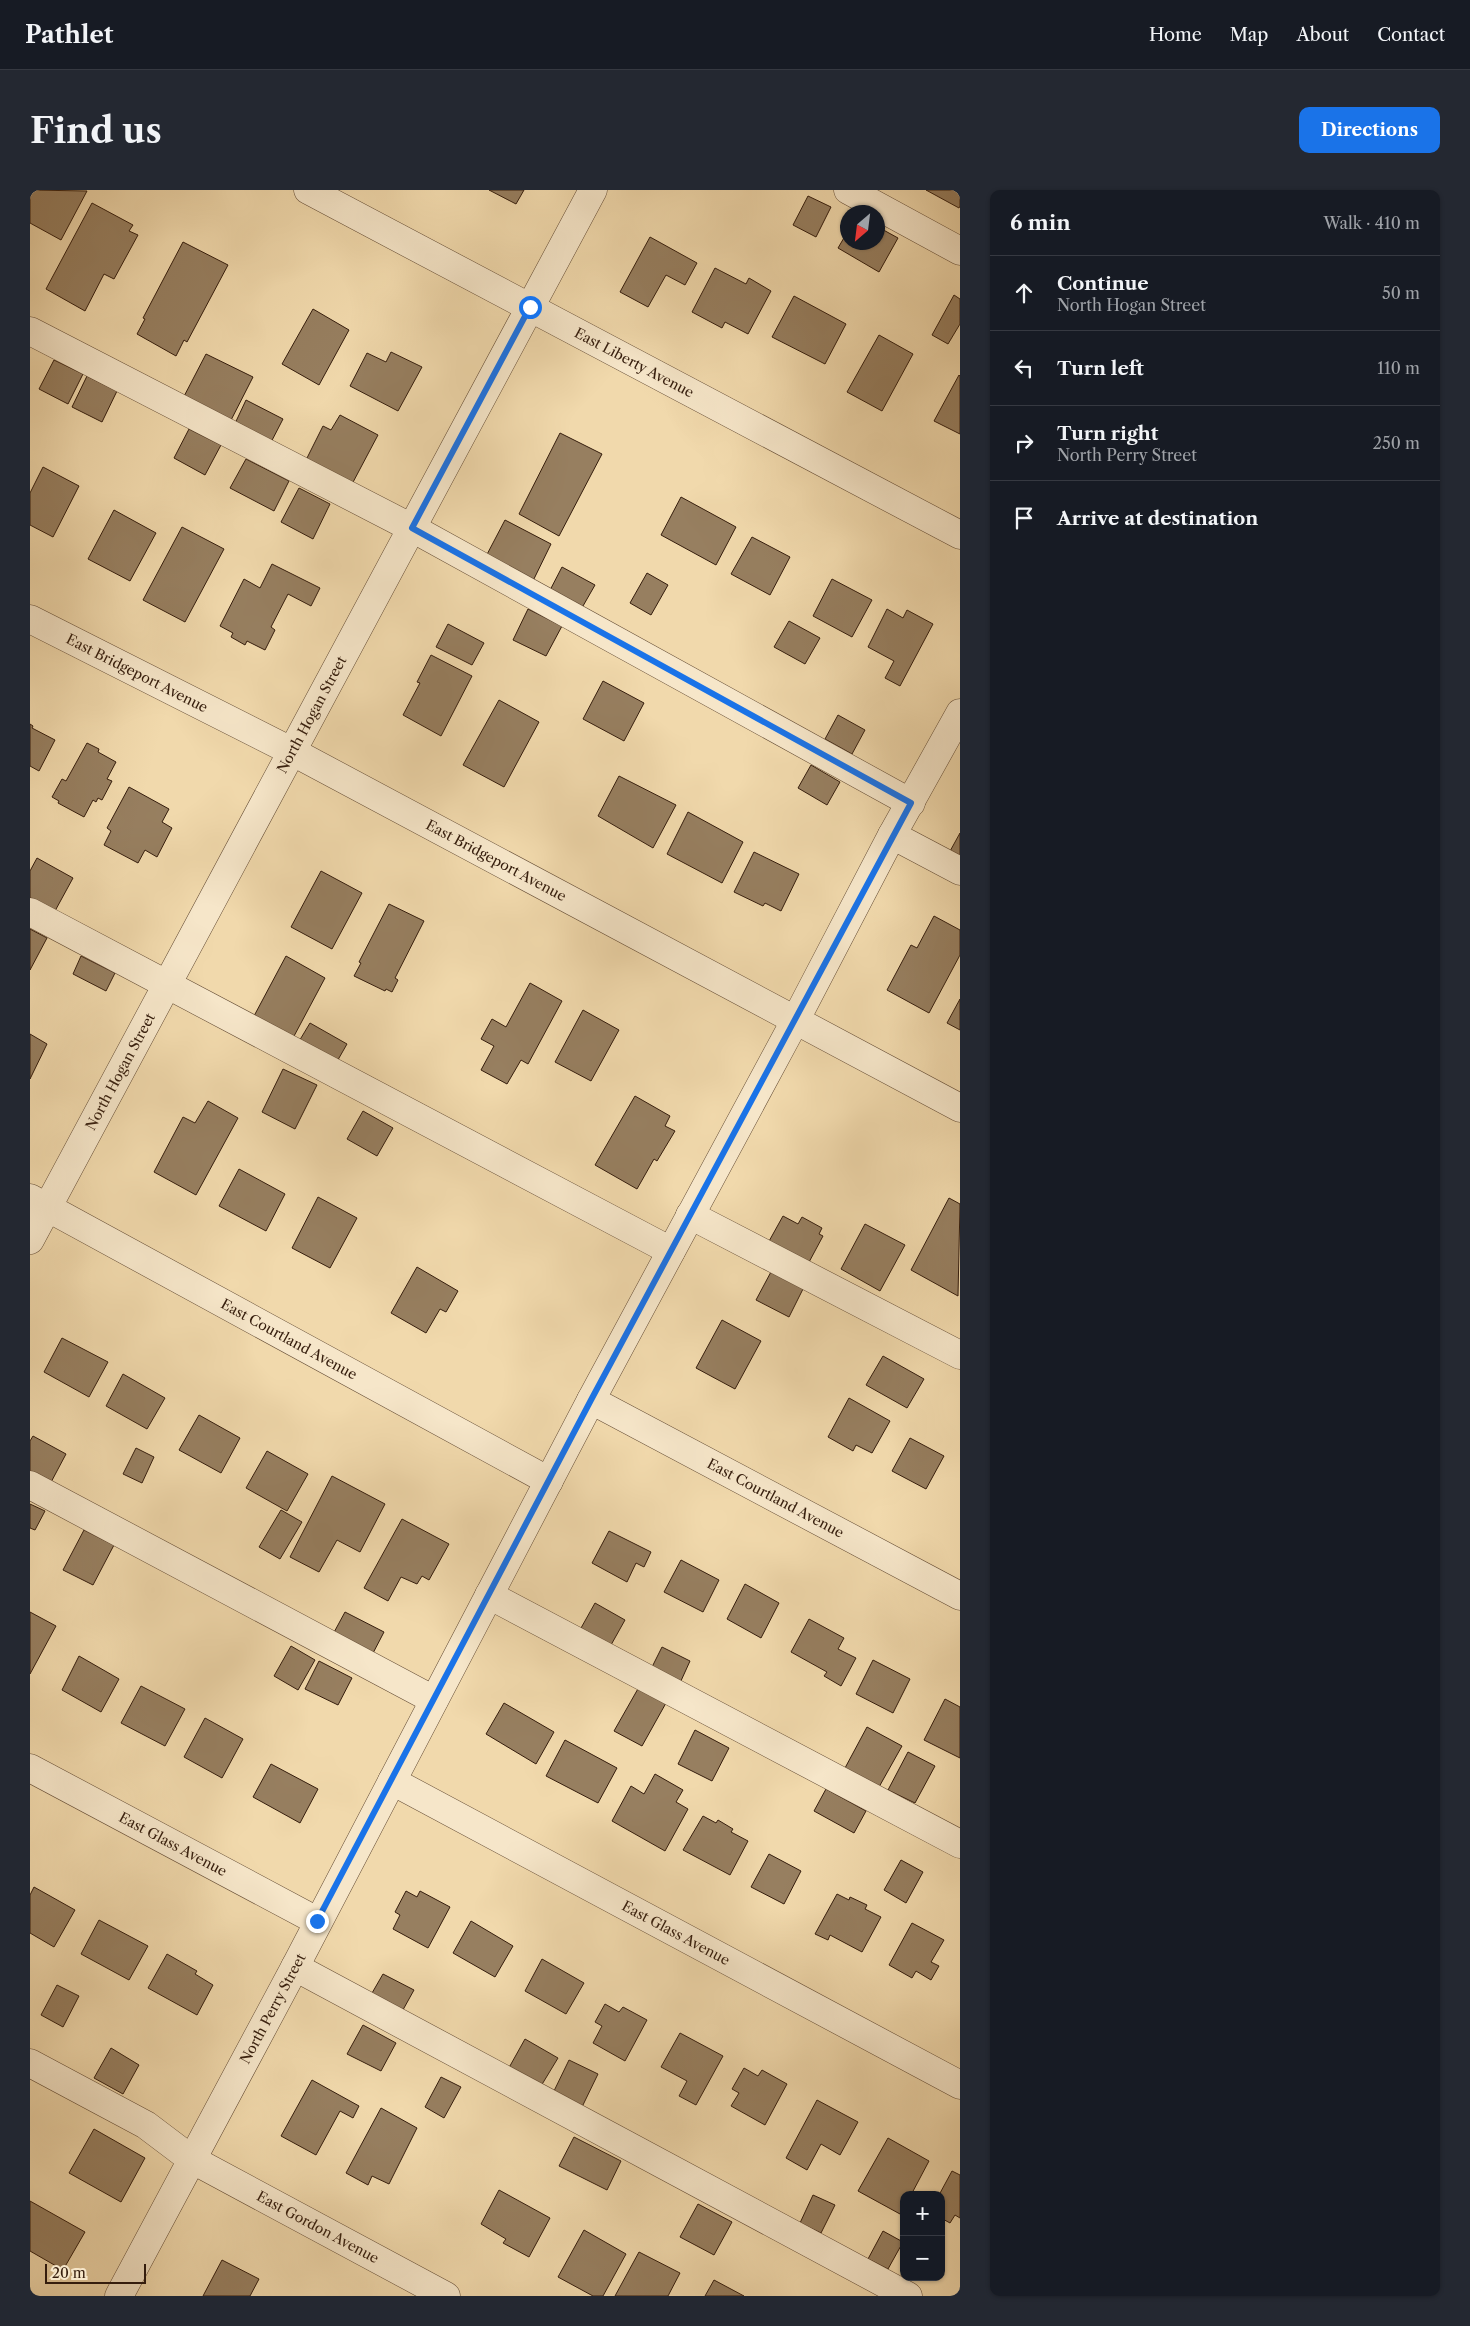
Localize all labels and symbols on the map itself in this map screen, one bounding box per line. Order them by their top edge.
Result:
north arrow [840,205,885,250]
route start [519,296,542,319]
street label: East Liberty Avenue [571,324,697,402]
street label: East Bridgeport Avenue [63,630,211,717]
street label: North Hogan Street [273,653,350,776]
street label: East Bridgeport Avenue [423,816,570,905]
street label: North Hogan Street [82,1010,159,1133]
street label: East Courtland Avenue [218,1295,360,1384]
street label: East Courtland Avenue [704,1454,847,1542]
street label: East Glass Avenue [116,1808,230,1880]
street label: East Glass Avenue [619,1897,733,1969]
route end [306,1910,329,1933]
street label: North Perry Street [236,1950,310,2067]
street label: East Gordon Avenue [254,2187,382,2267]
scale bar [45,2261,146,2284]

